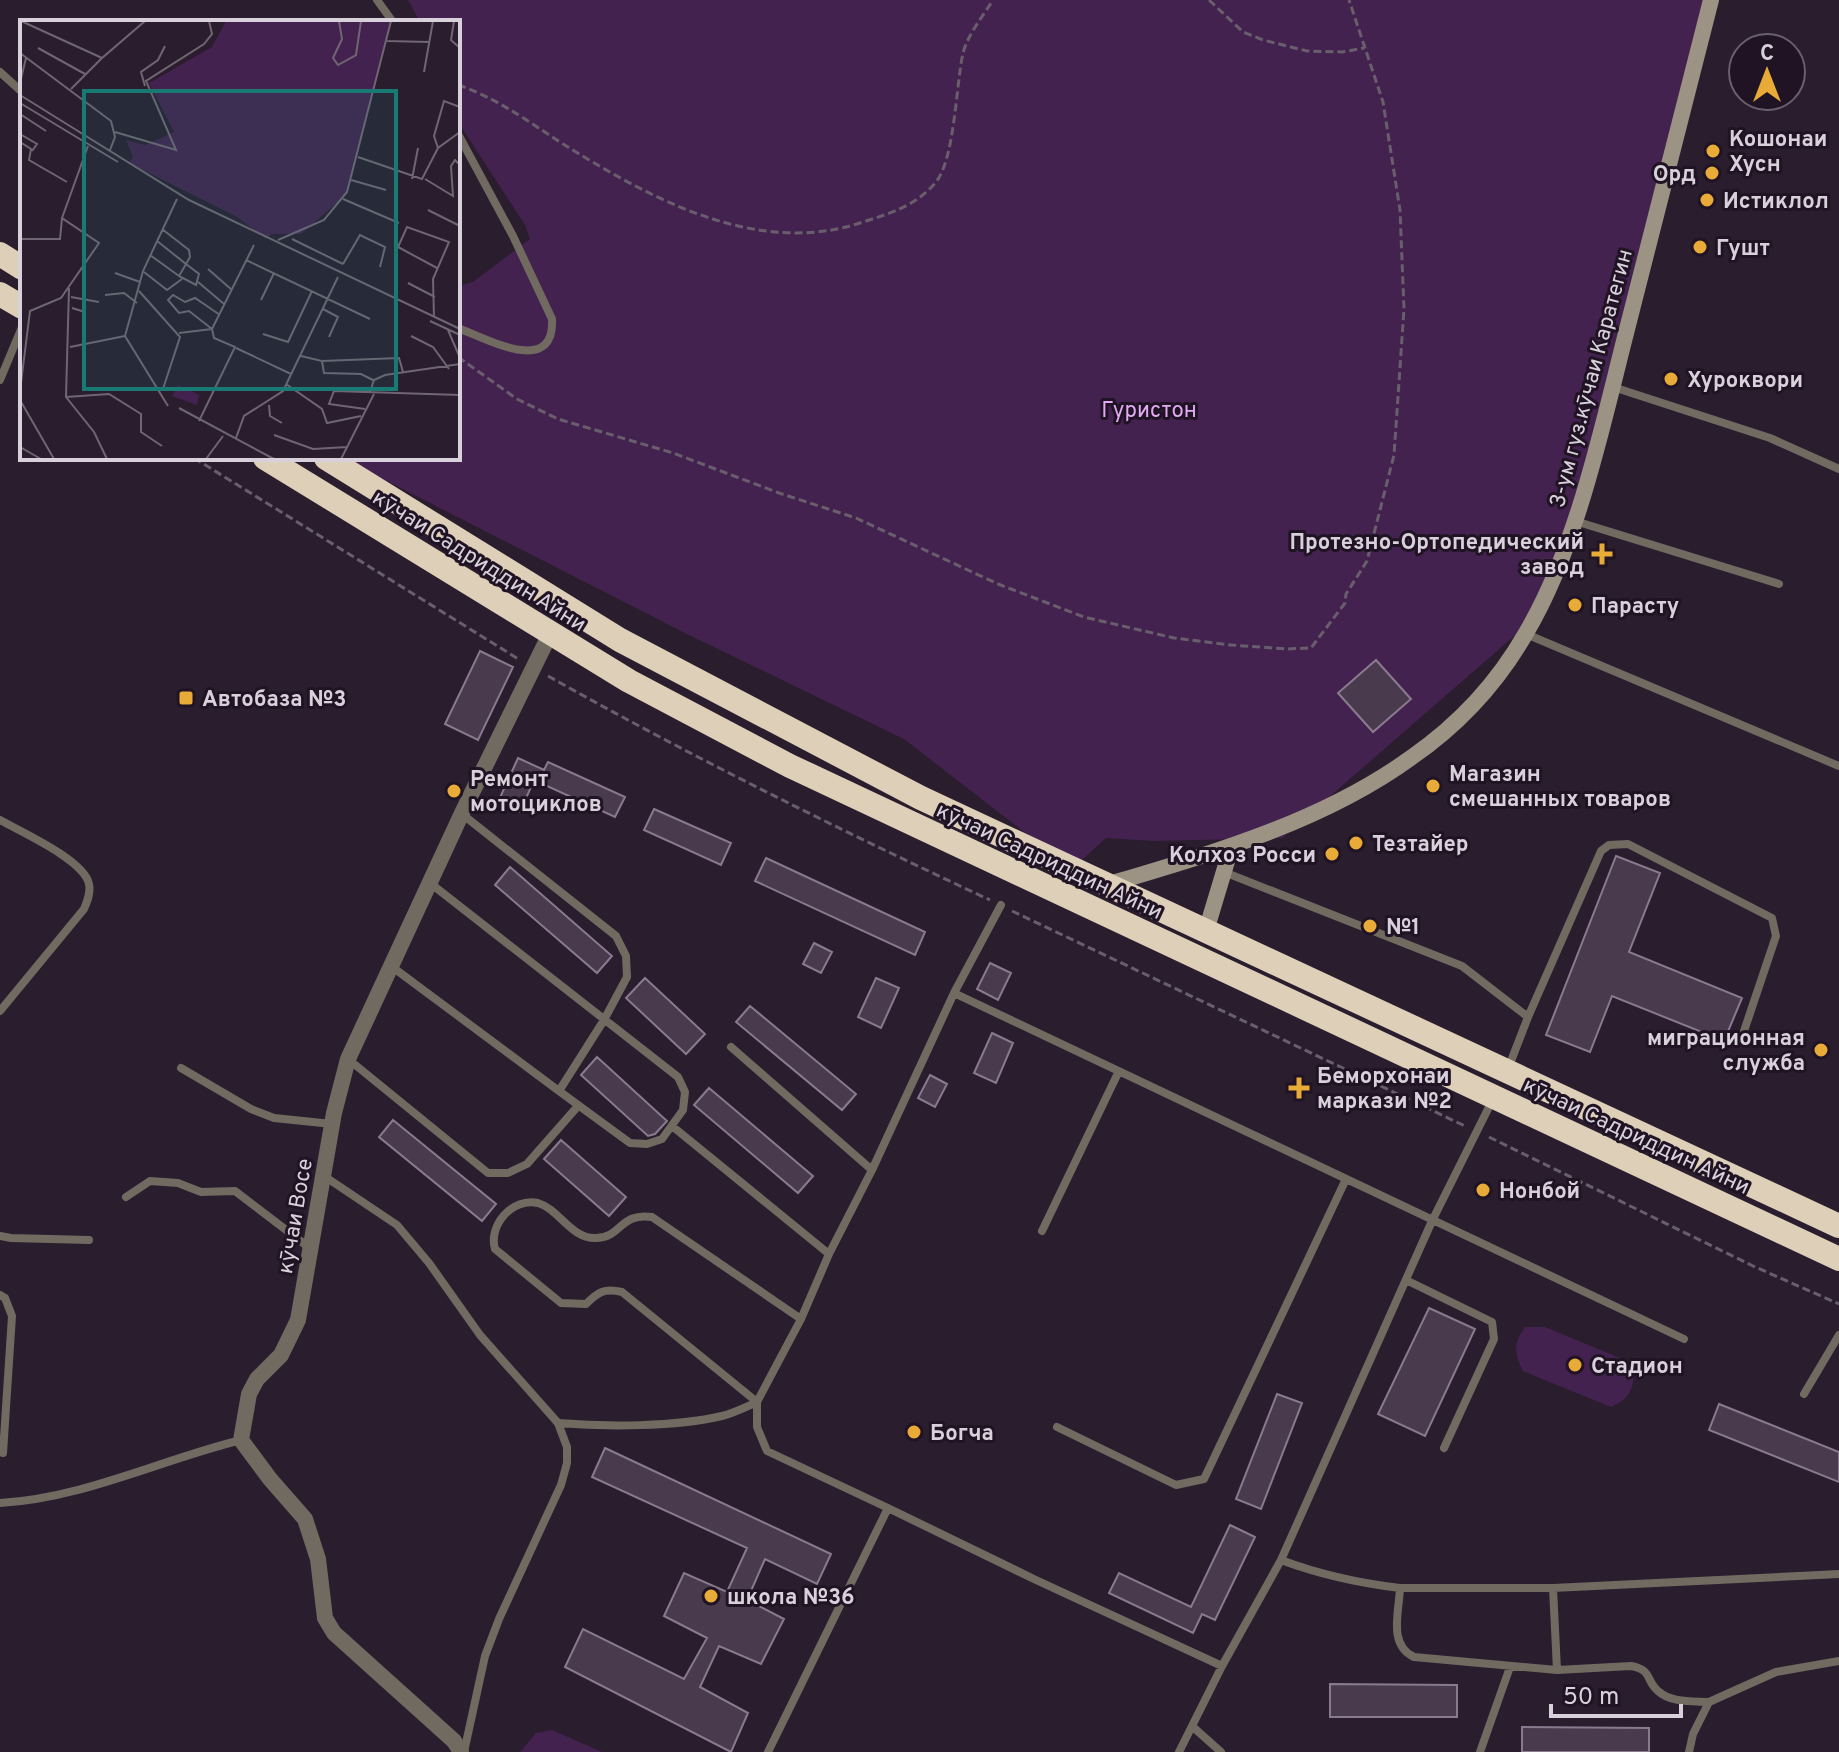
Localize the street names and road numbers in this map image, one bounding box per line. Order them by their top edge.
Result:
street label: 3-ум гуз.кӯчаи Каратегин [1545,246,1640,511]
street label: кӯчаи Садриддин Айни [367,485,591,639]
street label: кӯчаи Садриддин Айни [931,798,1167,927]
street label: кӯчаи Садриддин Айни [1518,1073,1754,1202]
street label: кӯчаи Восе [273,1157,320,1276]

